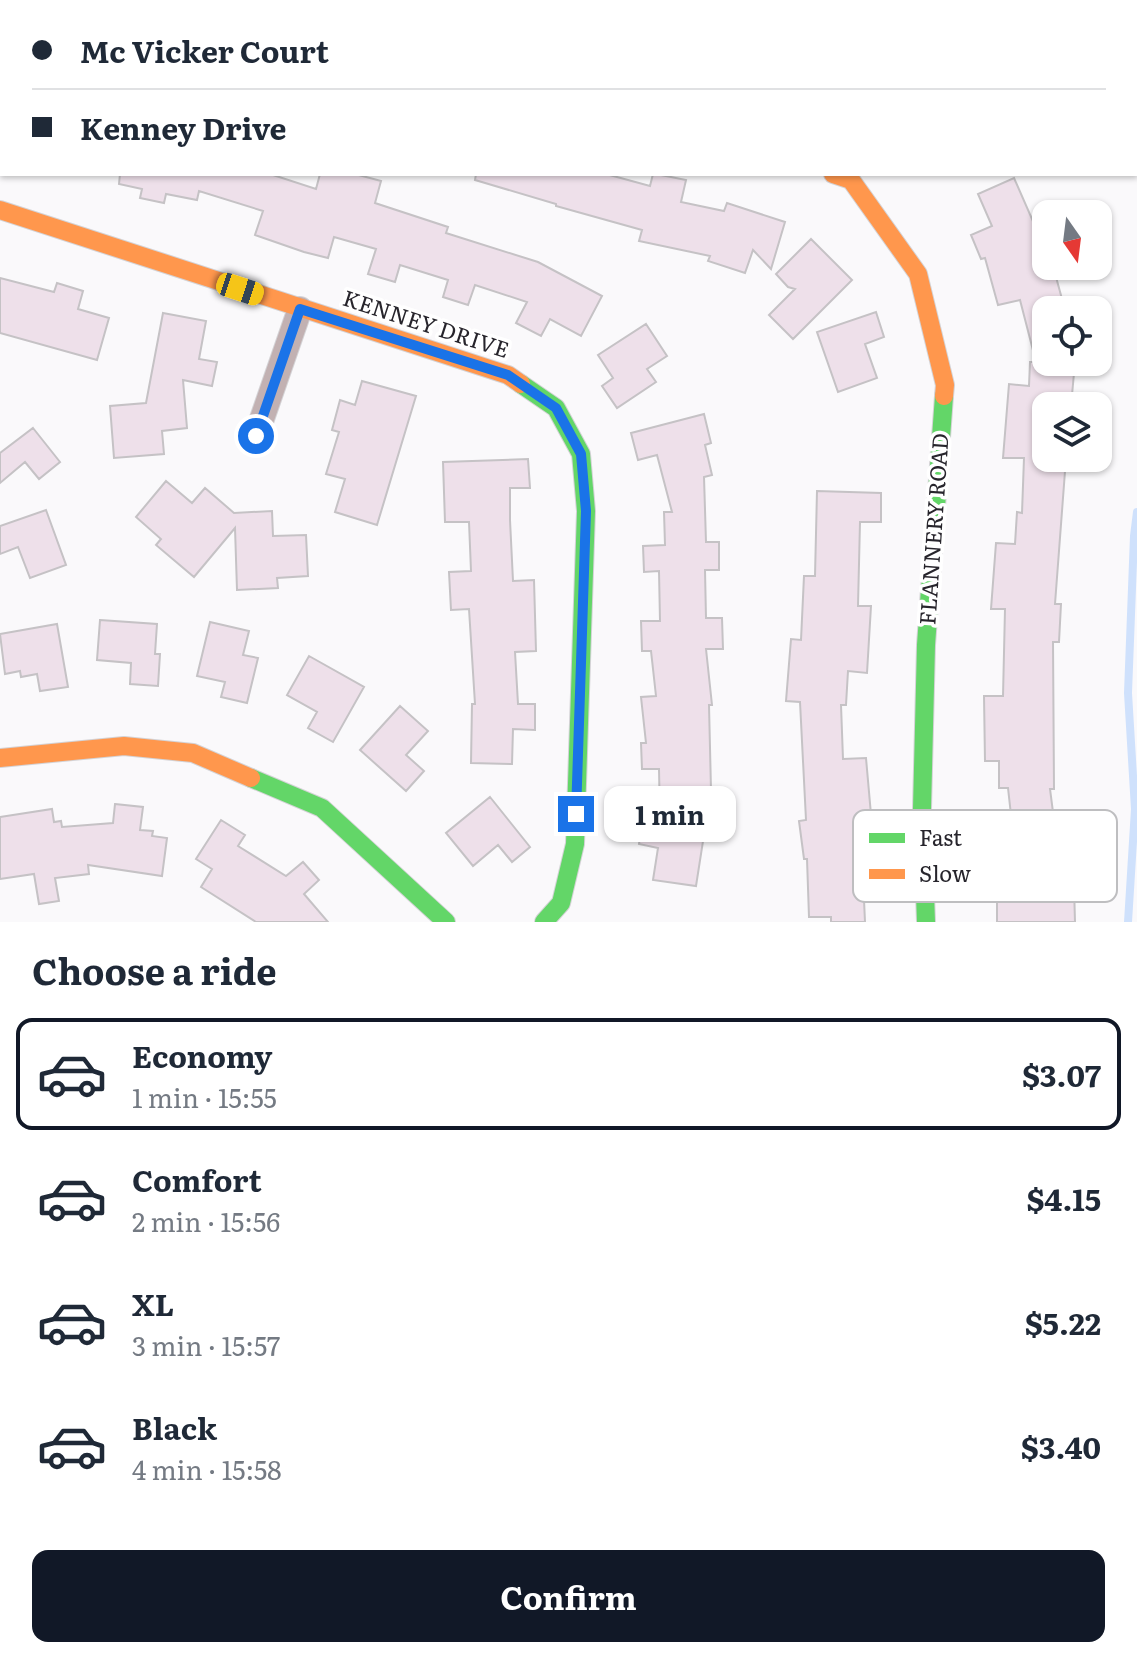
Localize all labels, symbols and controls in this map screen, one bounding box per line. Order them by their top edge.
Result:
text: Mc Vicker Court [80,28,329,72]
text: Kenney Drive [80,105,287,149]
north arrow [1032,200,1112,280]
map controls [1032,200,1112,472]
car [213,270,267,308]
street label: KENNEY DRIVE [339,280,514,365]
button: locate [1032,296,1112,376]
button: layers [1032,392,1112,472]
route start [238,418,274,454]
street label: FLANNERY ROAD [909,432,956,626]
callout: 1 min [604,786,736,842]
text: 1 min [635,794,705,833]
route end [558,796,594,832]
legend [853,810,1117,902]
text: Fast [919,820,962,853]
text: Slow [919,856,971,889]
text: Choose a ride [32,943,277,996]
text: Economy [132,1033,272,1077]
icon: car [36,1038,108,1110]
text: $3.07 [1022,1052,1101,1096]
text: 1 min · 15:55 [132,1077,277,1116]
text: Comfort [132,1157,262,1201]
icon: car [36,1162,108,1234]
text: $4.15 [1026,1176,1101,1220]
text: 2 min · 15:56 [132,1201,280,1240]
text: XL [132,1281,174,1325]
icon: car [36,1286,108,1358]
text: $5.22 [1025,1300,1101,1344]
text: 3 min · 15:57 [132,1325,280,1364]
text: Black [132,1405,217,1449]
icon: car [36,1410,108,1482]
text: $3.40 [1021,1424,1101,1468]
text: 4 min · 15:58 [132,1449,282,1488]
button: Confirm [32,1550,1105,1642]

